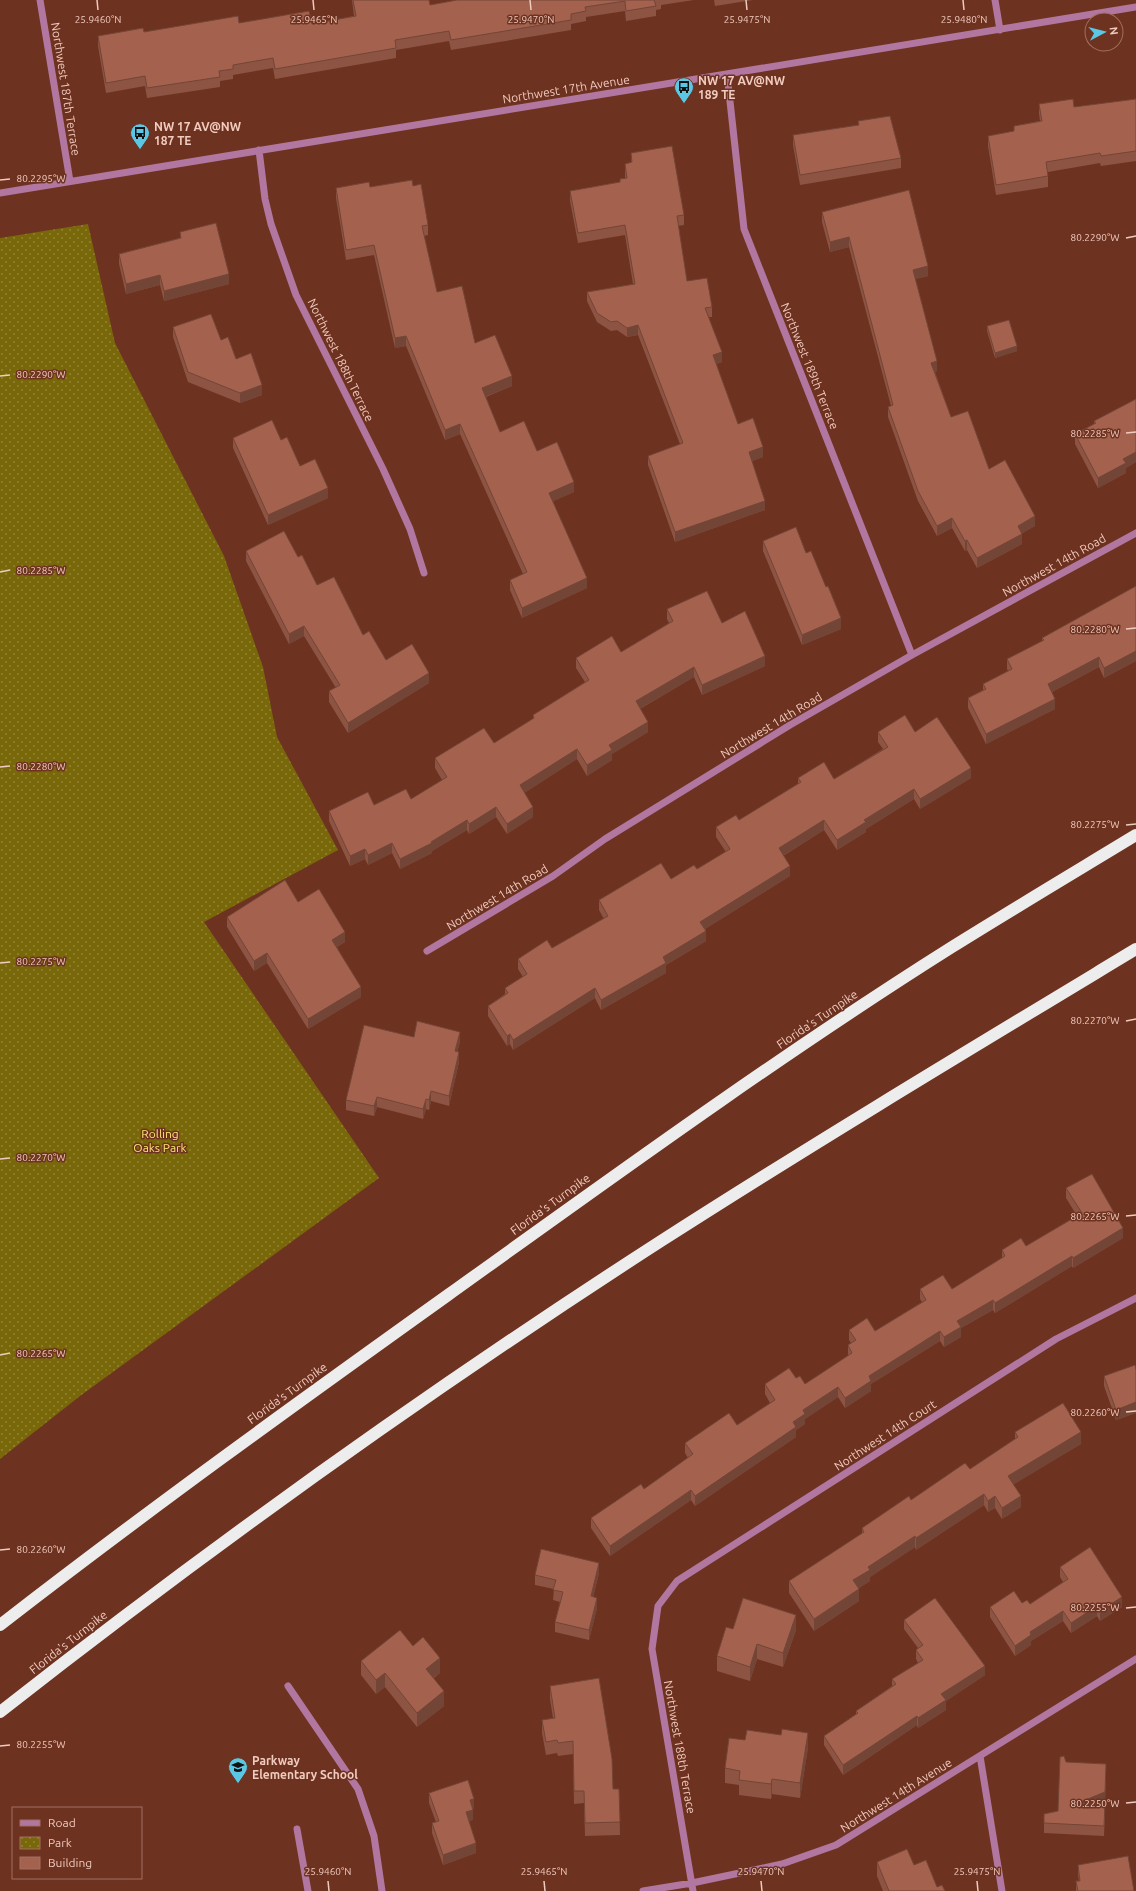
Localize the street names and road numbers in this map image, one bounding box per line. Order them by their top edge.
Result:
street label: Northwest 187th Terrace [49,21,83,157]
street label: Northwest 17th Avenue [501,73,631,105]
street label: Northwest 188th Terrace [306,296,376,424]
street label: Northwest 189th Terrace [779,301,841,431]
street label: Northwest 14th Road [1000,531,1108,599]
street label: Northwest 14th Road [718,690,824,760]
street label: Northwest 14th Road [444,862,550,932]
street label: Florida's Turnpike [774,987,860,1051]
street label: Florida's Turnpike [508,1171,592,1237]
street label: Florida's Turnpike [245,1360,329,1426]
street label: Northwest 14th Court [832,1397,939,1473]
street label: Florida's Turnpike [27,1608,109,1676]
street label: Northwest 188th Terrace [662,1679,698,1815]
street label: Northwest 14th Avenue [838,1755,954,1835]

